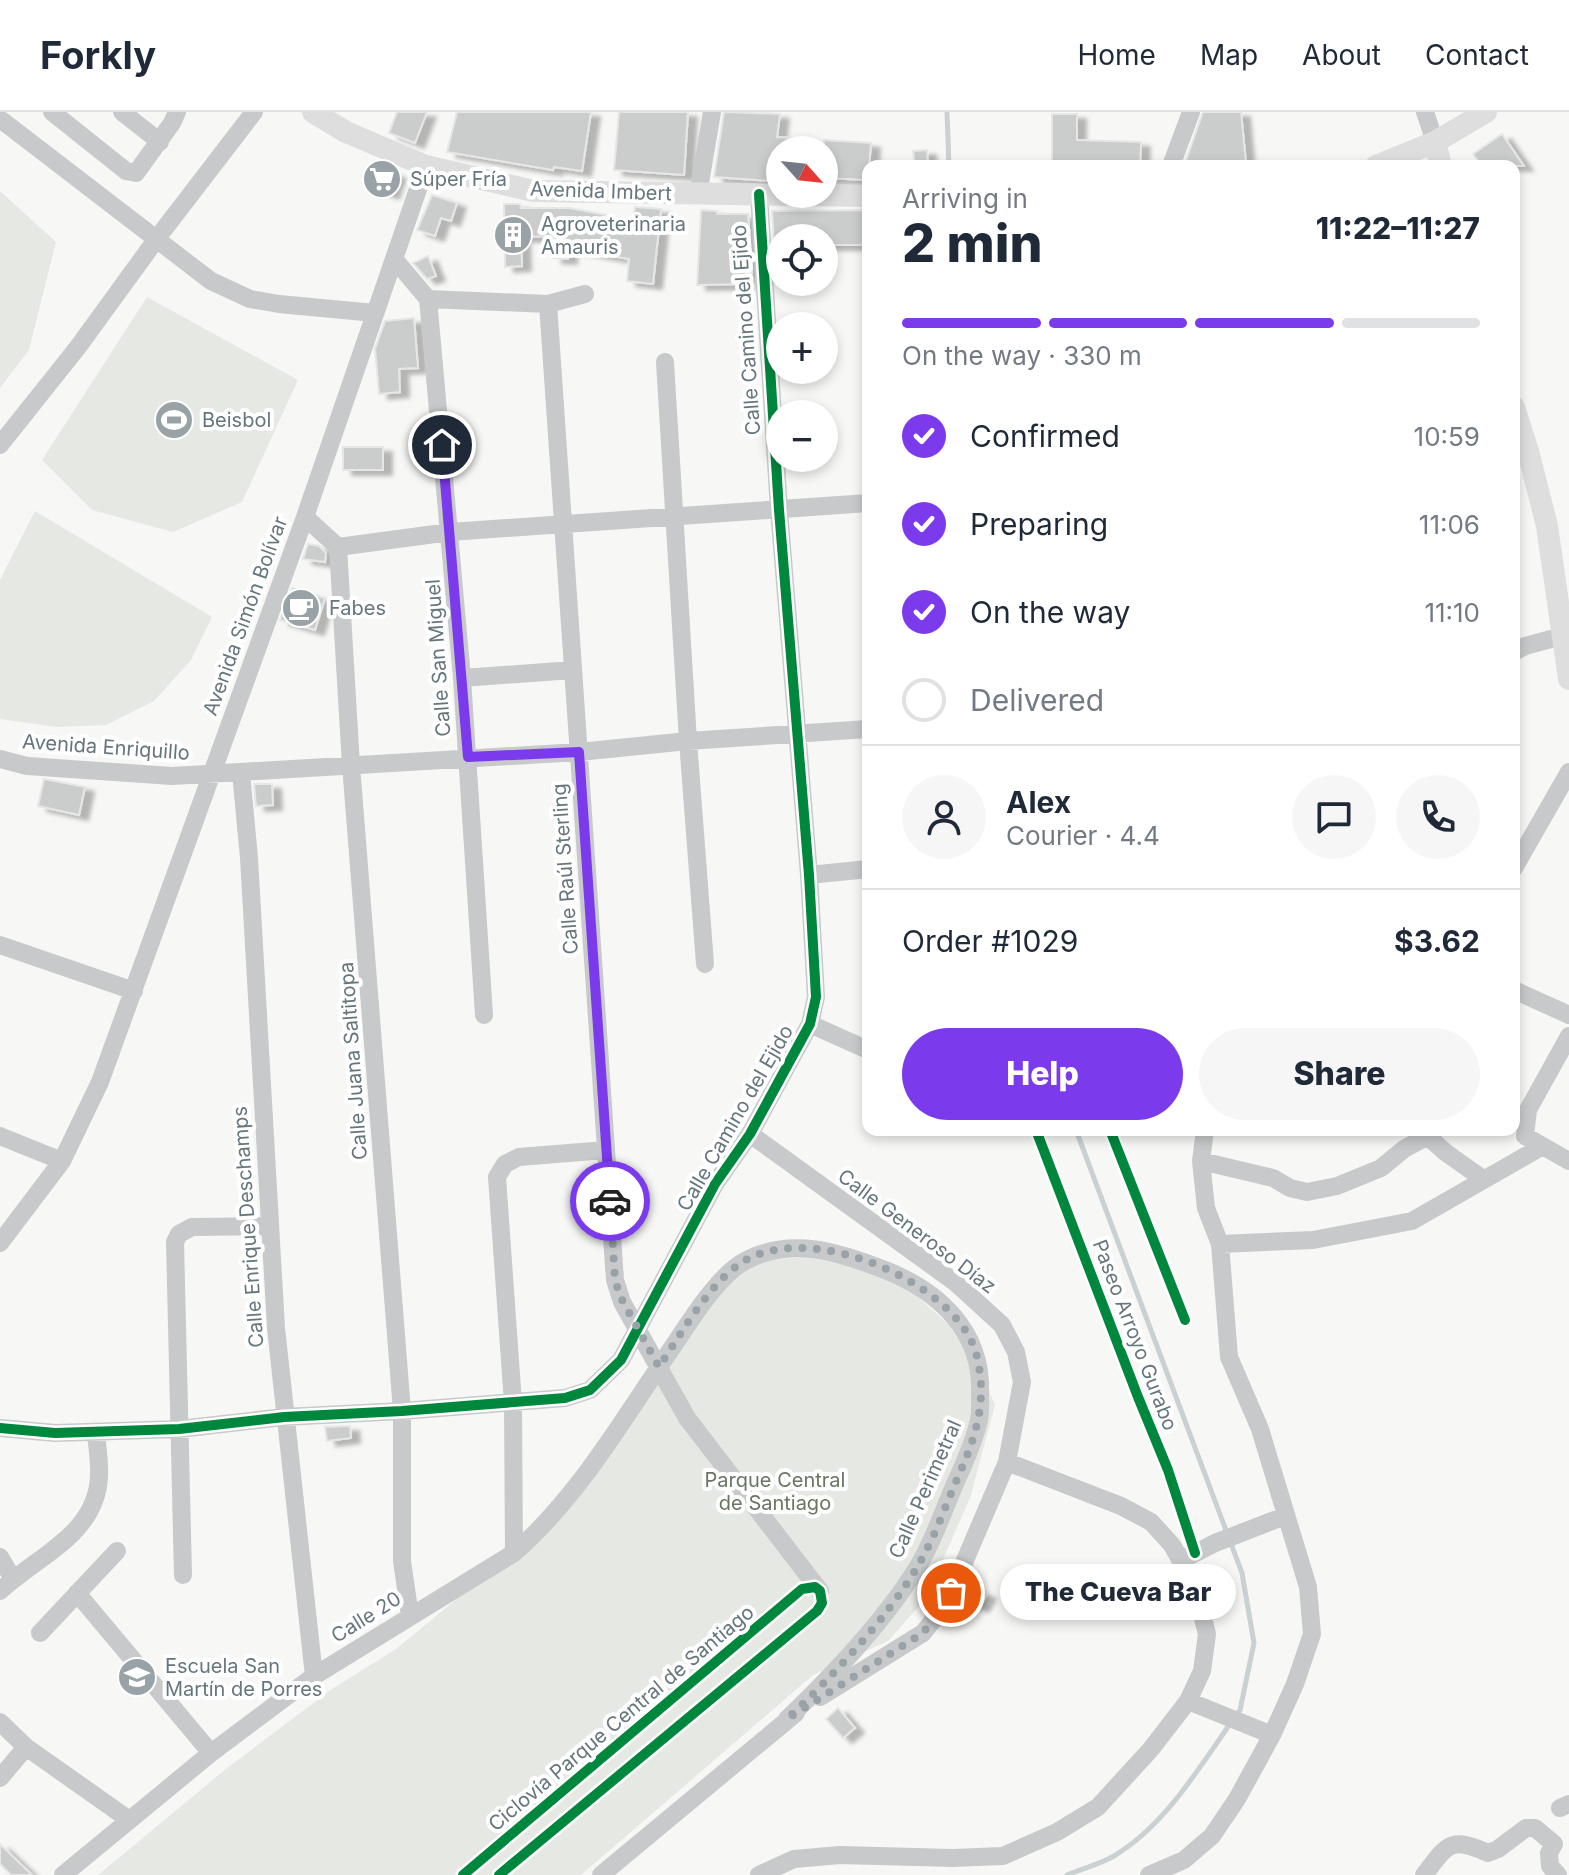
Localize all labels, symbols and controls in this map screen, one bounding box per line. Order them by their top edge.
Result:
text: Forkly [40,32,156,78]
text: Home [1077,38,1156,72]
text: Map [1200,38,1258,72]
text: About [1302,38,1381,72]
text: Contact [1425,38,1529,72]
north arrow [766,136,838,208]
map controls [766,136,838,472]
supermarket icon: Súper Fría [361,158,403,200]
place label: Súper Fría [410,167,507,191]
street label: Avenida Imbert [530,177,673,205]
text: Arriving in [902,183,1028,214]
text: 11:22–11:27 [1316,210,1480,246]
place label: Agroveterinaria Amauris [541,212,686,259]
text: 2 min [902,212,1043,275]
building icon: Agroveterinaria Amauris [492,214,534,256]
street label: Calle Camino del Ejido [727,224,765,436]
button: locate [766,224,838,296]
button: + [766,312,838,384]
text: On the way · 330 m [902,340,1142,371]
sports icon: Beisbol [153,399,195,441]
button: − [766,400,838,472]
place label: Beisbol [202,408,271,432]
pin [408,411,476,479]
icon: check [902,414,946,458]
text: Confirmed [970,418,1120,454]
text: 10:59 [1414,421,1480,452]
icon: home [420,423,464,467]
icon: check [902,502,946,546]
text: Preparing [970,506,1108,542]
text: 11:06 [1419,509,1480,540]
street label: Avenida Simón Bolívar [198,513,292,719]
street label: Calle San Miguel [421,578,455,738]
cafe icon: Fabes [280,587,322,629]
icon: check [902,590,946,634]
text: On the way [970,594,1130,630]
place label: Fabes [329,596,386,620]
text: 11:10 [1424,597,1480,628]
text: Delivered [970,682,1104,718]
street label: Avenida Enriquillo [21,729,191,765]
button: person [902,775,986,859]
button: chat [1292,775,1376,859]
button: phone [1396,775,1480,859]
street label: Calle Raúl Sterling [547,783,583,955]
text: Alex [1006,784,1071,820]
text: Courier · 4.4 [1006,820,1160,851]
text: Order #1029 [902,923,1078,959]
text: $3.62 [1394,923,1480,959]
street label: Calle Juana Saltitopa [334,961,372,1161]
street label: Calle Camino del Ejido [672,1021,798,1215]
button: Help [902,1028,1183,1120]
button: Share [1199,1028,1480,1120]
street label: Calle Enrique Deschamps [228,1105,268,1349]
courier [570,1161,650,1241]
street label: Calle Generoso Díaz [833,1164,1001,1298]
icon: car [588,1179,632,1223]
street label: Paseo Arroyo Gurabo [1088,1236,1182,1434]
street label: Calle Perimetral [884,1416,966,1562]
park label: Parque Central de Santiago [705,1468,845,1515]
pin [917,1559,985,1627]
callout: The Cueva Bar [999,1565,1235,1621]
icon: bag [929,1571,973,1615]
text: The Cueva Bar [1025,1576,1211,1607]
street label: Calle 20 [327,1586,405,1648]
street label: Ciclovía Parque Central de Santiago [483,1600,759,1836]
place label: Escuela San Martín de Porres [165,1654,322,1701]
school or university icon: Escuela San Martín de Porres [116,1656,158,1698]

